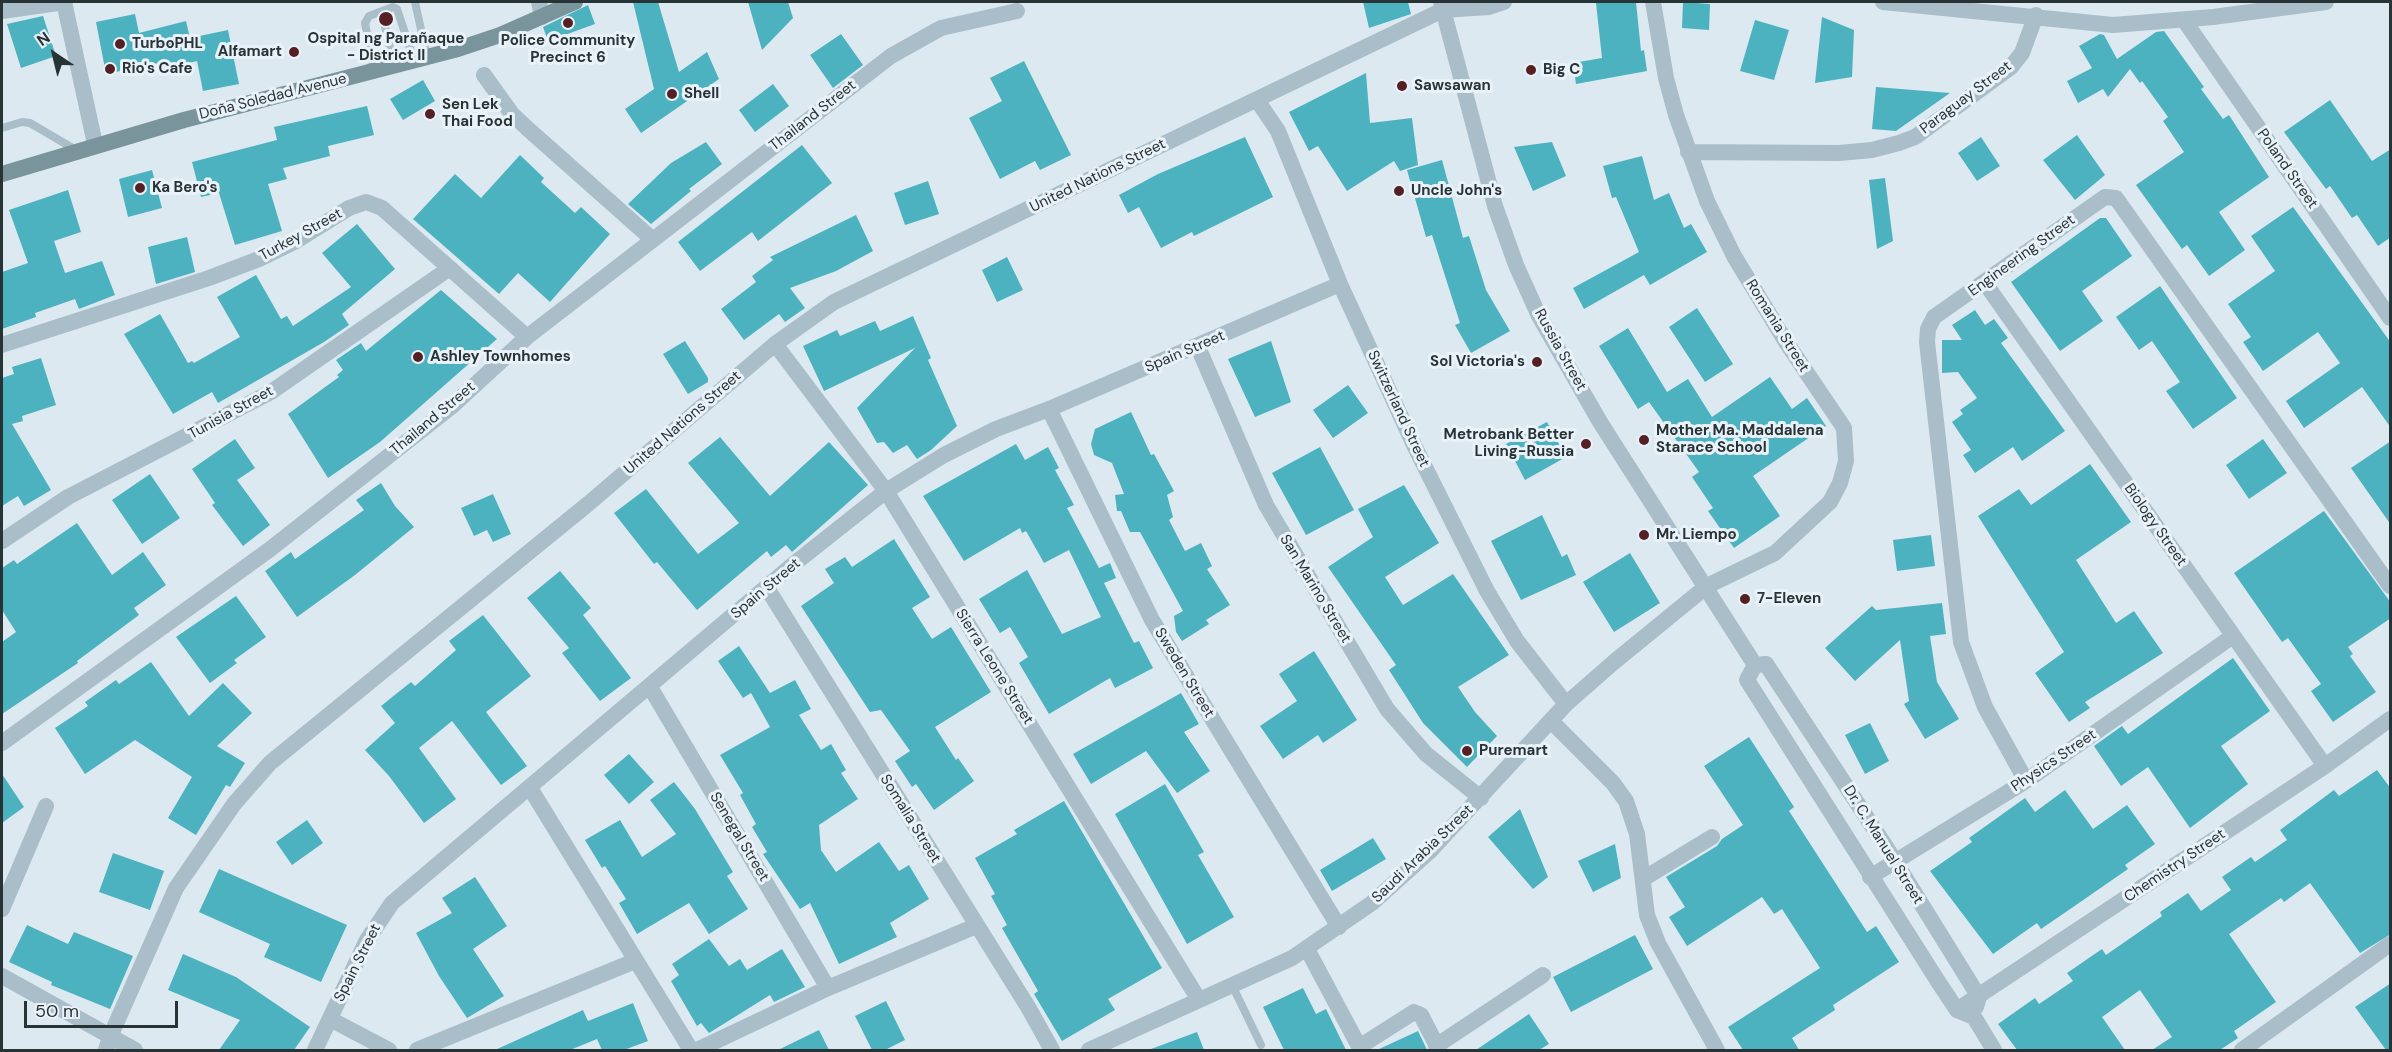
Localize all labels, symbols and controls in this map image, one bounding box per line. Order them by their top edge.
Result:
marker: Ospital ng Parañaque - District II [377,10,395,28]
marker: Police Community Precinct 6 [561,16,575,30]
north arrow [24,24,84,84]
text: N [33,27,54,51]
place label: Ospital ng Parañaque - District II [308,30,464,65]
place label: Police Community Precinct 6 [501,32,635,67]
place label: TurboPHL [132,35,203,53]
marker: TurboPHL [113,37,127,51]
place label: Alfamart [218,43,282,61]
marker: Alfamart [287,45,301,59]
street label: Paraguay Street [1917,58,2015,138]
place label: Rio's Cafe [122,60,193,78]
place label: Big C [1543,61,1580,79]
marker: Rio's Cafe [103,62,117,76]
marker: Big C [1524,63,1538,77]
street label: Doña Soledad Avenue [197,70,349,124]
street label: Thailand Street [766,77,860,155]
place label: Sawsawan [1414,77,1491,95]
marker: Sawsawan [1395,79,1409,93]
place label: Shell [684,85,719,103]
marker: Shell [665,87,679,101]
place label: Sen Lek Thai Food [442,96,513,131]
marker: Sen Lek Thai Food [423,107,437,121]
street label: Poland Street [2253,126,2321,212]
street label: United Nations Street [1027,135,1169,217]
place label: Ka Bero's [152,179,217,197]
marker: Ka Bero's [133,181,147,195]
place label: Uncle John's [1411,182,1502,200]
marker: Uncle John's [1392,184,1406,198]
street label: Turkey Street [256,205,346,265]
street label: Engineering Street [1965,211,2079,301]
street label: Romania Street [1741,276,1813,376]
street label: Russia Street [1530,306,1590,394]
street label: Spain Street [1142,327,1228,377]
place label: Ashley Townhomes [430,348,571,366]
street label: Switzerland Street [1363,348,1433,470]
marker: Ashley Townhomes [411,350,425,364]
place label: Sol Victoria's [1430,353,1525,371]
marker: Sol Victoria's [1530,355,1544,369]
street label: United Nations Street [621,367,745,479]
street label: Thailand Street [387,378,479,460]
street label: Tunisia Street [185,382,277,444]
place label: Mother Ma. Maddalena Starace School [1656,422,1824,457]
place label: Metrobank Better Living-Russia [1444,426,1574,461]
marker: Mother Ma. Maddalena Starace School [1637,433,1651,447]
marker: Metrobank Better Living-Russia [1579,437,1593,451]
street label: Biology Street [2120,480,2190,570]
place label: Mr. Liempo [1656,526,1737,544]
marker: Mr. Liempo [1637,528,1651,542]
street label: San Marino Street [1276,531,1354,647]
street label: Spain Street [728,555,804,623]
place label: 7-Eleven [1757,590,1821,608]
marker: 7-Eleven [1738,592,1752,606]
street label: Sierra Leone Street [951,606,1037,728]
street label: Sweden Street [1150,625,1218,721]
street label: Physics Street [2008,726,2100,796]
place label: Puremart [1479,742,1548,760]
marker: Puremart [1460,744,1474,758]
street label: Somalia Street [876,772,944,866]
street label: Dr. C. Manuel Street [1839,782,1927,908]
street label: Senegal Street [705,789,773,885]
street label: Saudi Arabia Street [1369,801,1477,907]
street label: Chemistry Street [2121,825,2229,907]
street label: Spain Street [331,921,385,1005]
scale bar [27,989,182,1027]
text: 50 m [35,999,79,1023]

